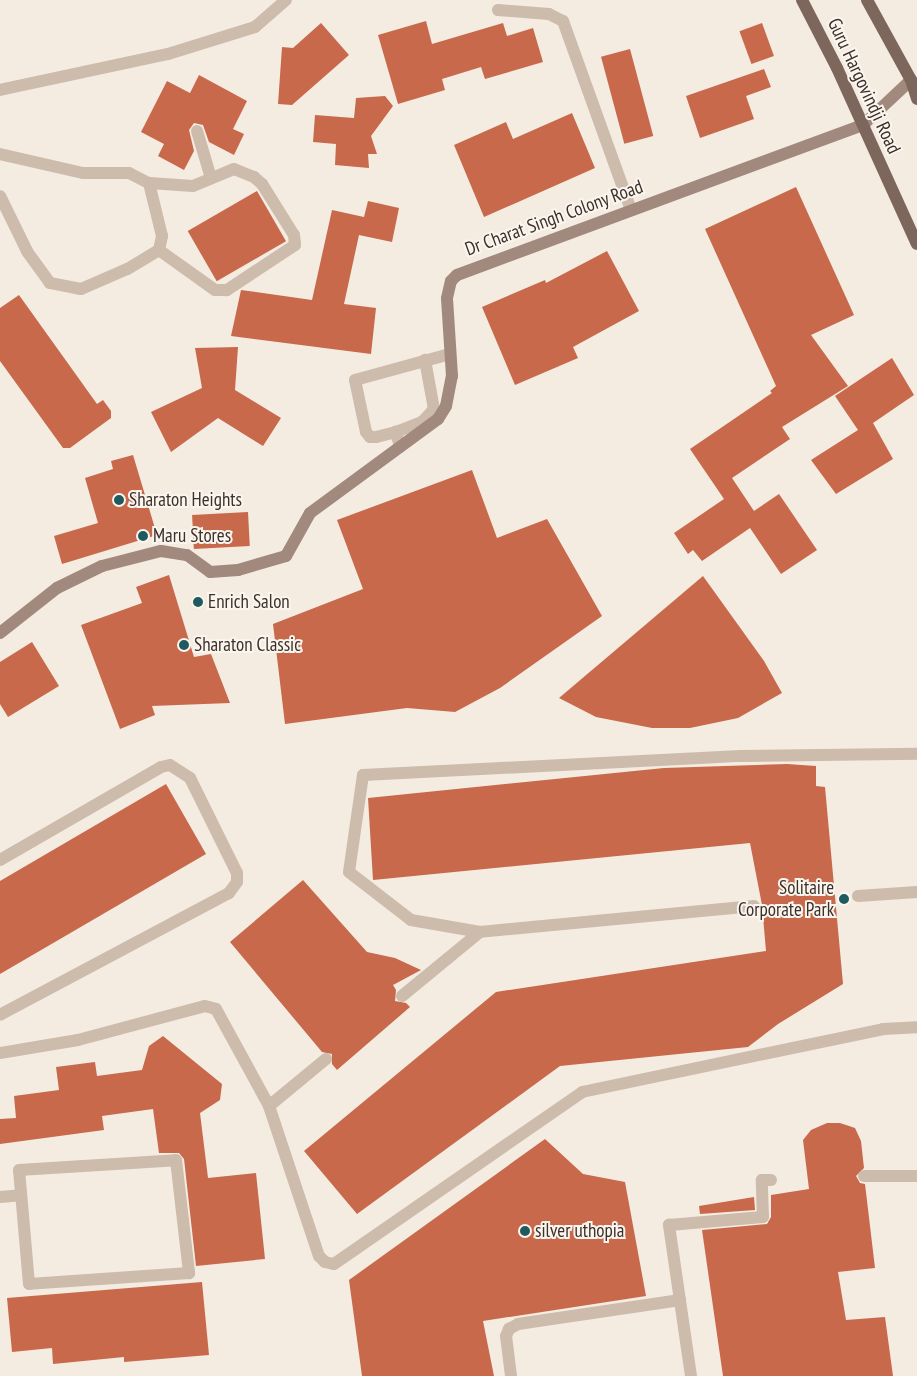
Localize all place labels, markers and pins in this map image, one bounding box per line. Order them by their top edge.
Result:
place label: Sharaton Heights [129,489,242,511]
marker: Sharaton Heights [113,494,125,506]
place label: Maru Stores [153,525,231,547]
marker: Maru Stores [137,530,149,542]
place label: Enrich Salon [208,591,290,613]
marker: Enrich Salon [192,596,204,608]
place label: Sharaton Classic [194,634,301,656]
marker: Sharaton Classic [178,639,190,651]
place label: Solitaire Corporate Park [738,877,834,921]
marker: Solitaire Corporate Park [838,893,850,905]
place label: silver uthopia [535,1220,624,1242]
marker: silver uthopia [519,1225,531,1237]

